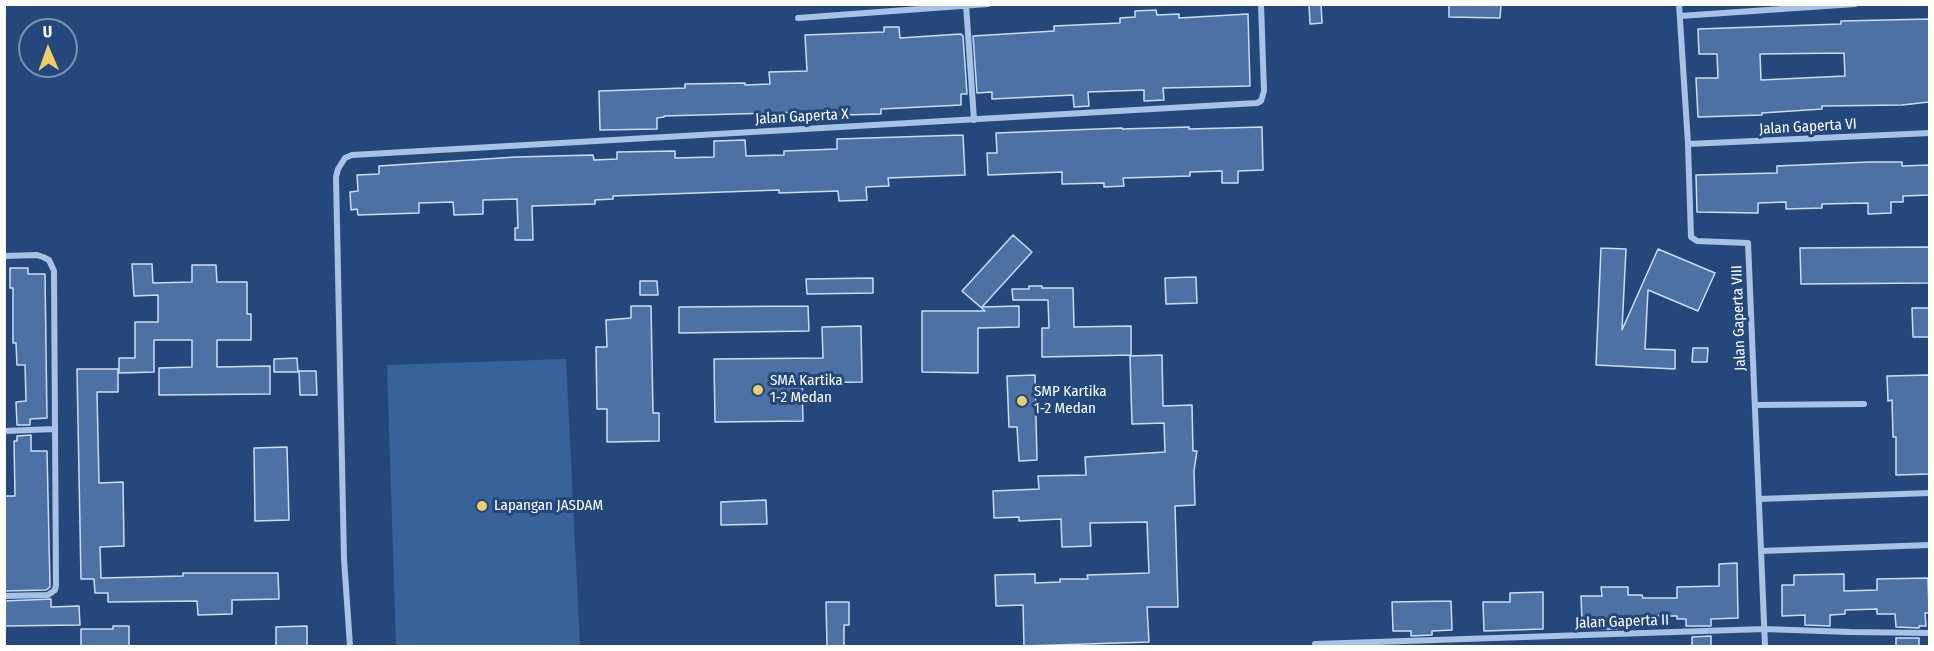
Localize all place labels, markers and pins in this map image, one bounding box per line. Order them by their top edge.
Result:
place label: SMA Kartika 1-2 Medan [770,372,843,407]
marker: SMA Kartika 1-2 Medan [751,383,765,397]
place label: SMP Kartika 1-2 Medan [1034,383,1107,418]
marker: SMP Kartika 1-2 Medan [1015,394,1029,408]
place label: Lapangan JASDAM [494,497,603,515]
marker: Lapangan JASDAM [475,499,489,513]

